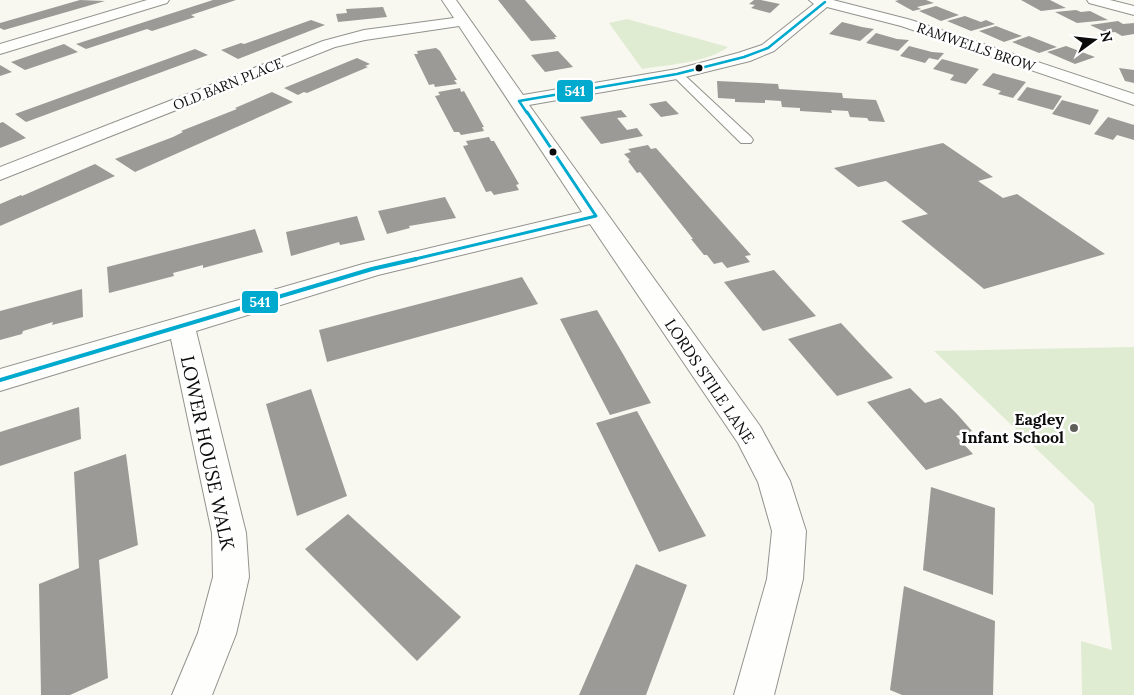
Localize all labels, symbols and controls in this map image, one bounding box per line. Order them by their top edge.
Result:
north arrow [1069,15,1119,65]
street label: RAMWELLS BROW [915,18,1038,76]
text: N [1096,29,1117,44]
street label: OLD BARN PLACE [170,54,286,114]
unlabelled marker [694,63,704,73]
line badge: 541 [556,79,594,103]
text: 541 [564,82,586,100]
unlabelled marker [548,147,558,157]
line badge: 541 [241,290,279,314]
text: 541 [249,293,271,311]
street label: LORDS STILE LANE [661,315,759,447]
street label: LOWER HOUSE WALK [176,353,240,553]
place label: Eagley Infant School [961,409,1064,447]
marker: Eagley Infant School [1068,422,1080,434]

